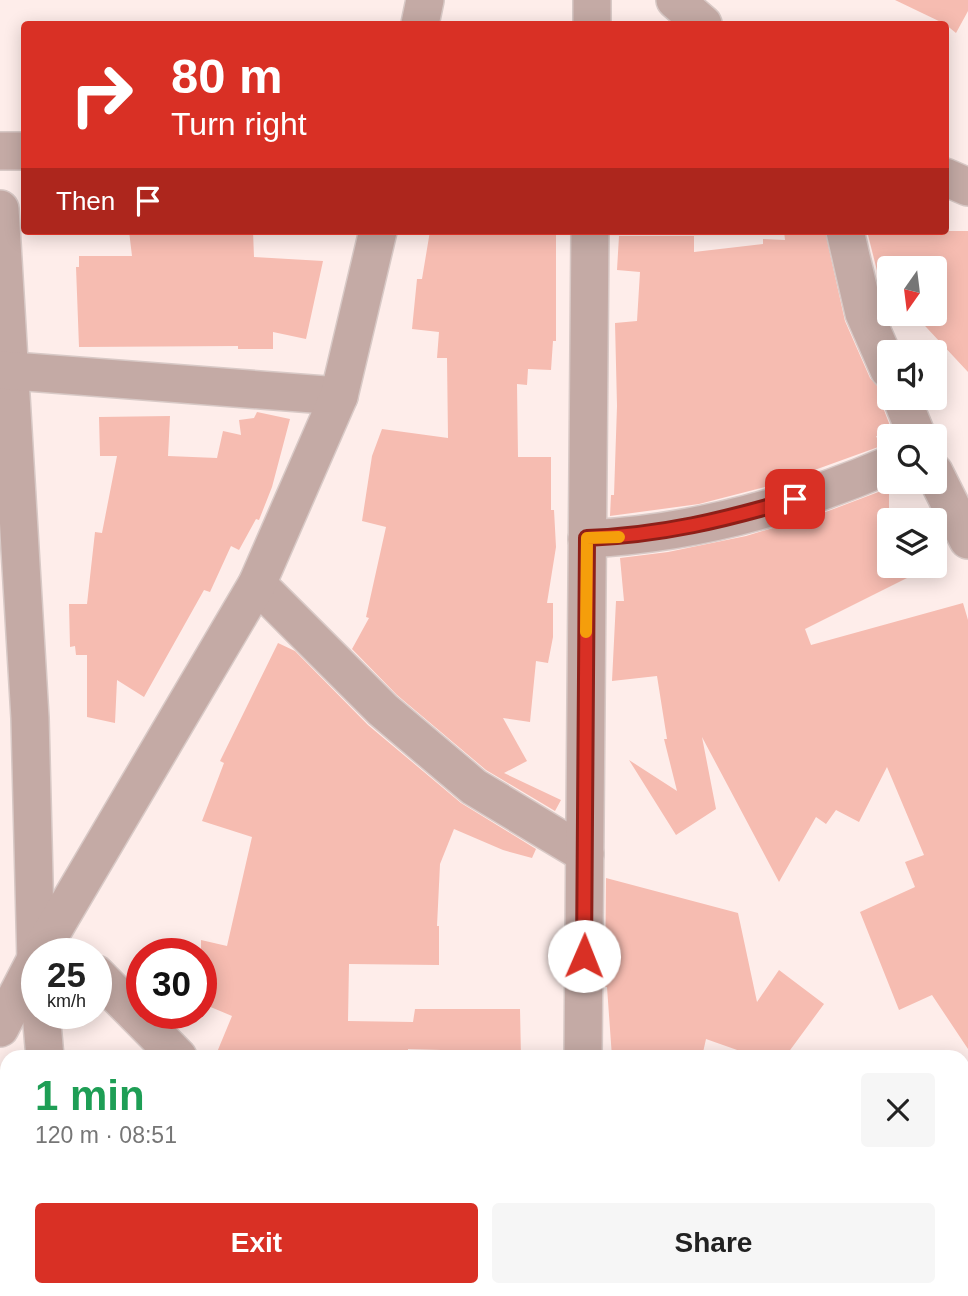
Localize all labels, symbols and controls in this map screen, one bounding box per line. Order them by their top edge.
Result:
icon: right [56,49,147,140]
text: 80 m [171,49,283,103]
text: Turn right [171,106,307,142]
icon: arrive [129,182,167,220]
text: Then [56,186,115,216]
north arrow [877,256,947,326]
map controls [877,256,947,578]
button: sound [877,340,947,410]
button: search [877,424,947,494]
pin [765,469,825,529]
icon: arrive [776,480,814,518]
button: layers [877,508,947,578]
position arrow [547,919,621,993]
speed limit sign: 30 [126,938,217,1029]
text: 25 [47,955,86,994]
text: km/h [47,991,86,1011]
text: 1 min [35,1072,145,1119]
button: close [861,1073,935,1147]
text: 120 m · 08:51 [35,1122,177,1148]
button: Exit [35,1203,478,1283]
button: Share [492,1203,935,1283]

